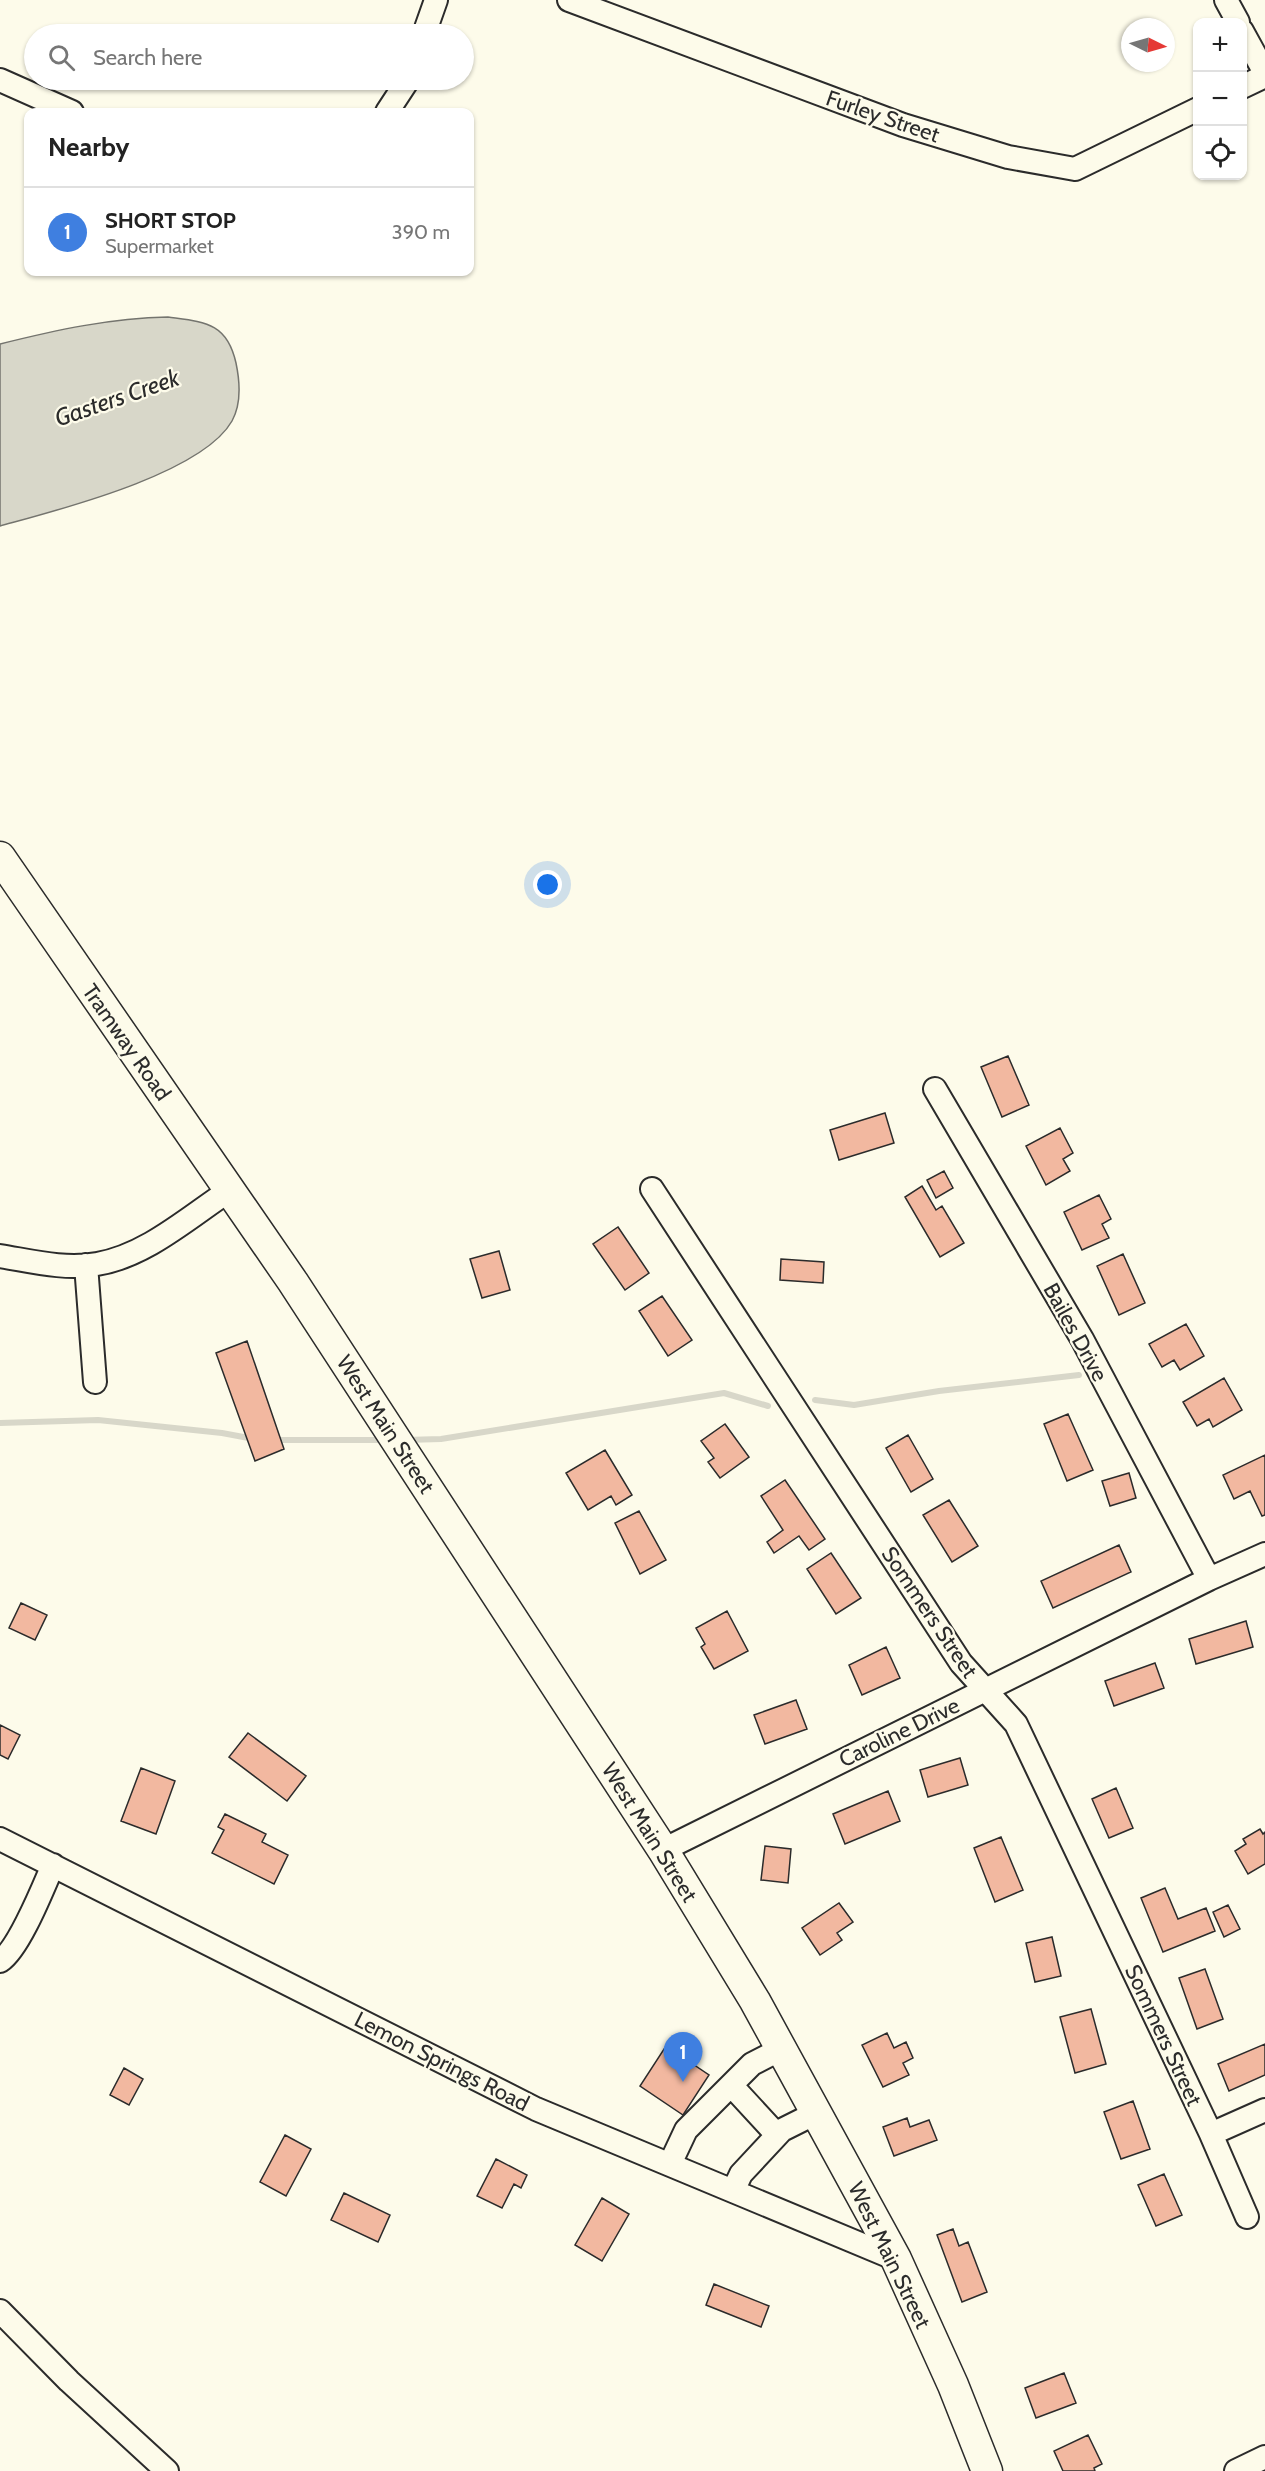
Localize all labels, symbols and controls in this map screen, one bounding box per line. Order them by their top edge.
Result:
north arrow [1121,18,1175,72]
map controls [1193,18,1247,180]
button: + [1193,18,1247,72]
search box [24,24,474,90]
icon: search [45,41,78,74]
text: Search here [93,44,202,71]
button: − [1193,72,1247,126]
street label: Furley Street [823,85,944,149]
button: locate [1193,126,1247,180]
text: Nearby [48,131,129,163]
text: SHORT STOP [105,207,236,234]
text: 1 [64,220,71,244]
text: 390 m [392,220,450,244]
text: Supermarket [105,234,214,258]
water label: Gasters Creek [51,362,184,432]
your location [533,870,562,899]
street label: Tramway Road [77,979,177,1106]
street label: Bailes Drive [1038,1278,1114,1386]
street label: West Main Street [331,1350,441,1499]
street label: Sommers Street [876,1542,984,1683]
street label: Caroline Drive [835,1692,964,1773]
street label: West Main Street [596,1758,704,1908]
street label: Sommers Street [1119,1960,1208,2110]
street label: Lemon Springs Road [350,2006,534,2117]
pin: 1 [664,2032,702,2082]
street label: West Main Street [842,2178,937,2333]

